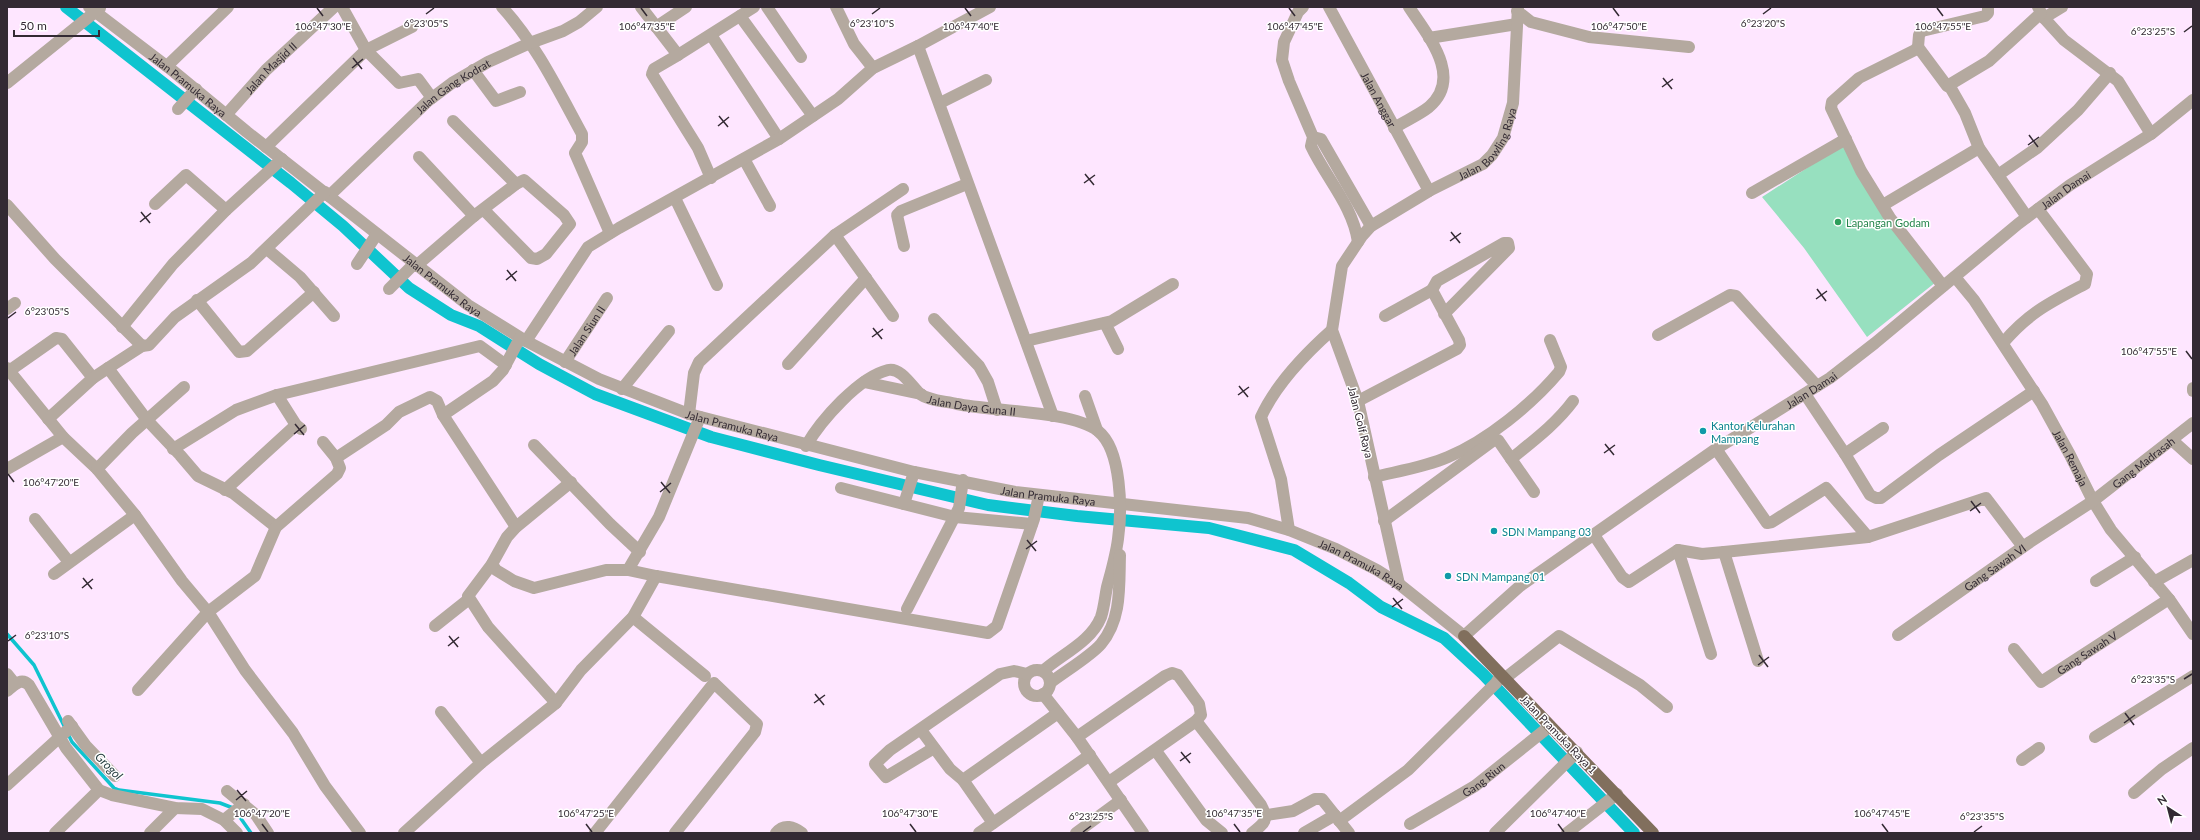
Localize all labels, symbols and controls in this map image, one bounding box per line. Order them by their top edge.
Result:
scale bar [14,12,99,38]
text: 6°23'05"S [404,17,448,29]
text: 6°23'10"S [850,17,894,29]
text: 6°23'20"S [1741,17,1785,29]
text: 50 m [20,18,47,33]
text: 106°47'30"E [295,20,351,32]
text: 106°47'35"E [619,20,675,32]
text: 106°47'40"E [943,20,999,32]
text: 106°47'45"E [1267,20,1323,32]
text: 106°47'50"E [1591,20,1647,32]
text: 106°47'55"E [1915,20,1971,32]
text: 6°23'25"S [2131,25,2175,37]
street label: Jalan Masjid II [242,39,299,96]
street label: Jalan Pramuka Raya [147,49,230,119]
street label: Jalan Gang Kodrat [413,56,492,116]
street label: Jalan Anggar [1359,69,1399,129]
street label: Jalan Bowling Raya [1455,106,1518,182]
street label: Jalan Damai [2038,167,2093,211]
place label: Lapangan Godam [1846,216,1930,229]
marker: Lapangan Godam [1833,217,1843,227]
street label: Jalan Pramuka Raya [401,251,485,319]
street label: Jalan Siun II [565,303,607,358]
text: 6°23'05"S [25,305,69,317]
text: 106°47'55"E [2121,345,2177,357]
street label: Jalan Damai [1783,369,1839,411]
street label: Jalan Golf Raya [1346,385,1376,459]
street label: Jalan Daya Guna II [926,392,1017,417]
street label: Jalan Pramuka Raya [684,407,780,443]
place label: Kantor Kelurahan Mampang [1711,419,1795,445]
marker: Kantor Kelurahan Mampang [1698,426,1708,436]
street label: Jalan Remaja [2051,427,2091,488]
street label: Gang Madrasah [2109,434,2177,490]
text: 106°47'20"E [23,476,79,488]
street label: Jalan Pramuka Raya [1000,483,1096,507]
place label: SDN Mampang 03 [1502,525,1591,538]
marker: SDN Mampang 03 [1489,526,1499,536]
street label: Jalan Pramuka Raya [1317,536,1407,592]
street label: Gang Sawah VI [1961,541,2028,593]
place label: SDN Mampang 01 [1456,570,1545,583]
marker: SDN Mampang 01 [1443,571,1453,581]
street label: Gang Sawah V [2054,628,2120,677]
text: 6°23'10"S [25,629,69,641]
text: 6°23'35"S [2131,673,2175,685]
street label: Jalan Pramuka Raya 1 [1518,692,1600,776]
water label: Grogol [92,749,126,783]
street label: Gang Riun [1459,759,1507,799]
north arrow [2148,788,2188,828]
text: N [2155,792,2169,807]
text: 106°47'20"E [234,807,290,819]
text: 106°47'25"E [558,807,614,819]
text: 106°47'30"E [882,807,938,819]
text: 106°47'35"E [1206,807,1262,819]
text: 106°47'40"E [1530,807,1586,819]
text: 106°47'45"E [1854,807,1910,819]
text: 6°23'25"S [1069,810,1113,822]
text: 6°23'35"S [1960,810,2004,822]

